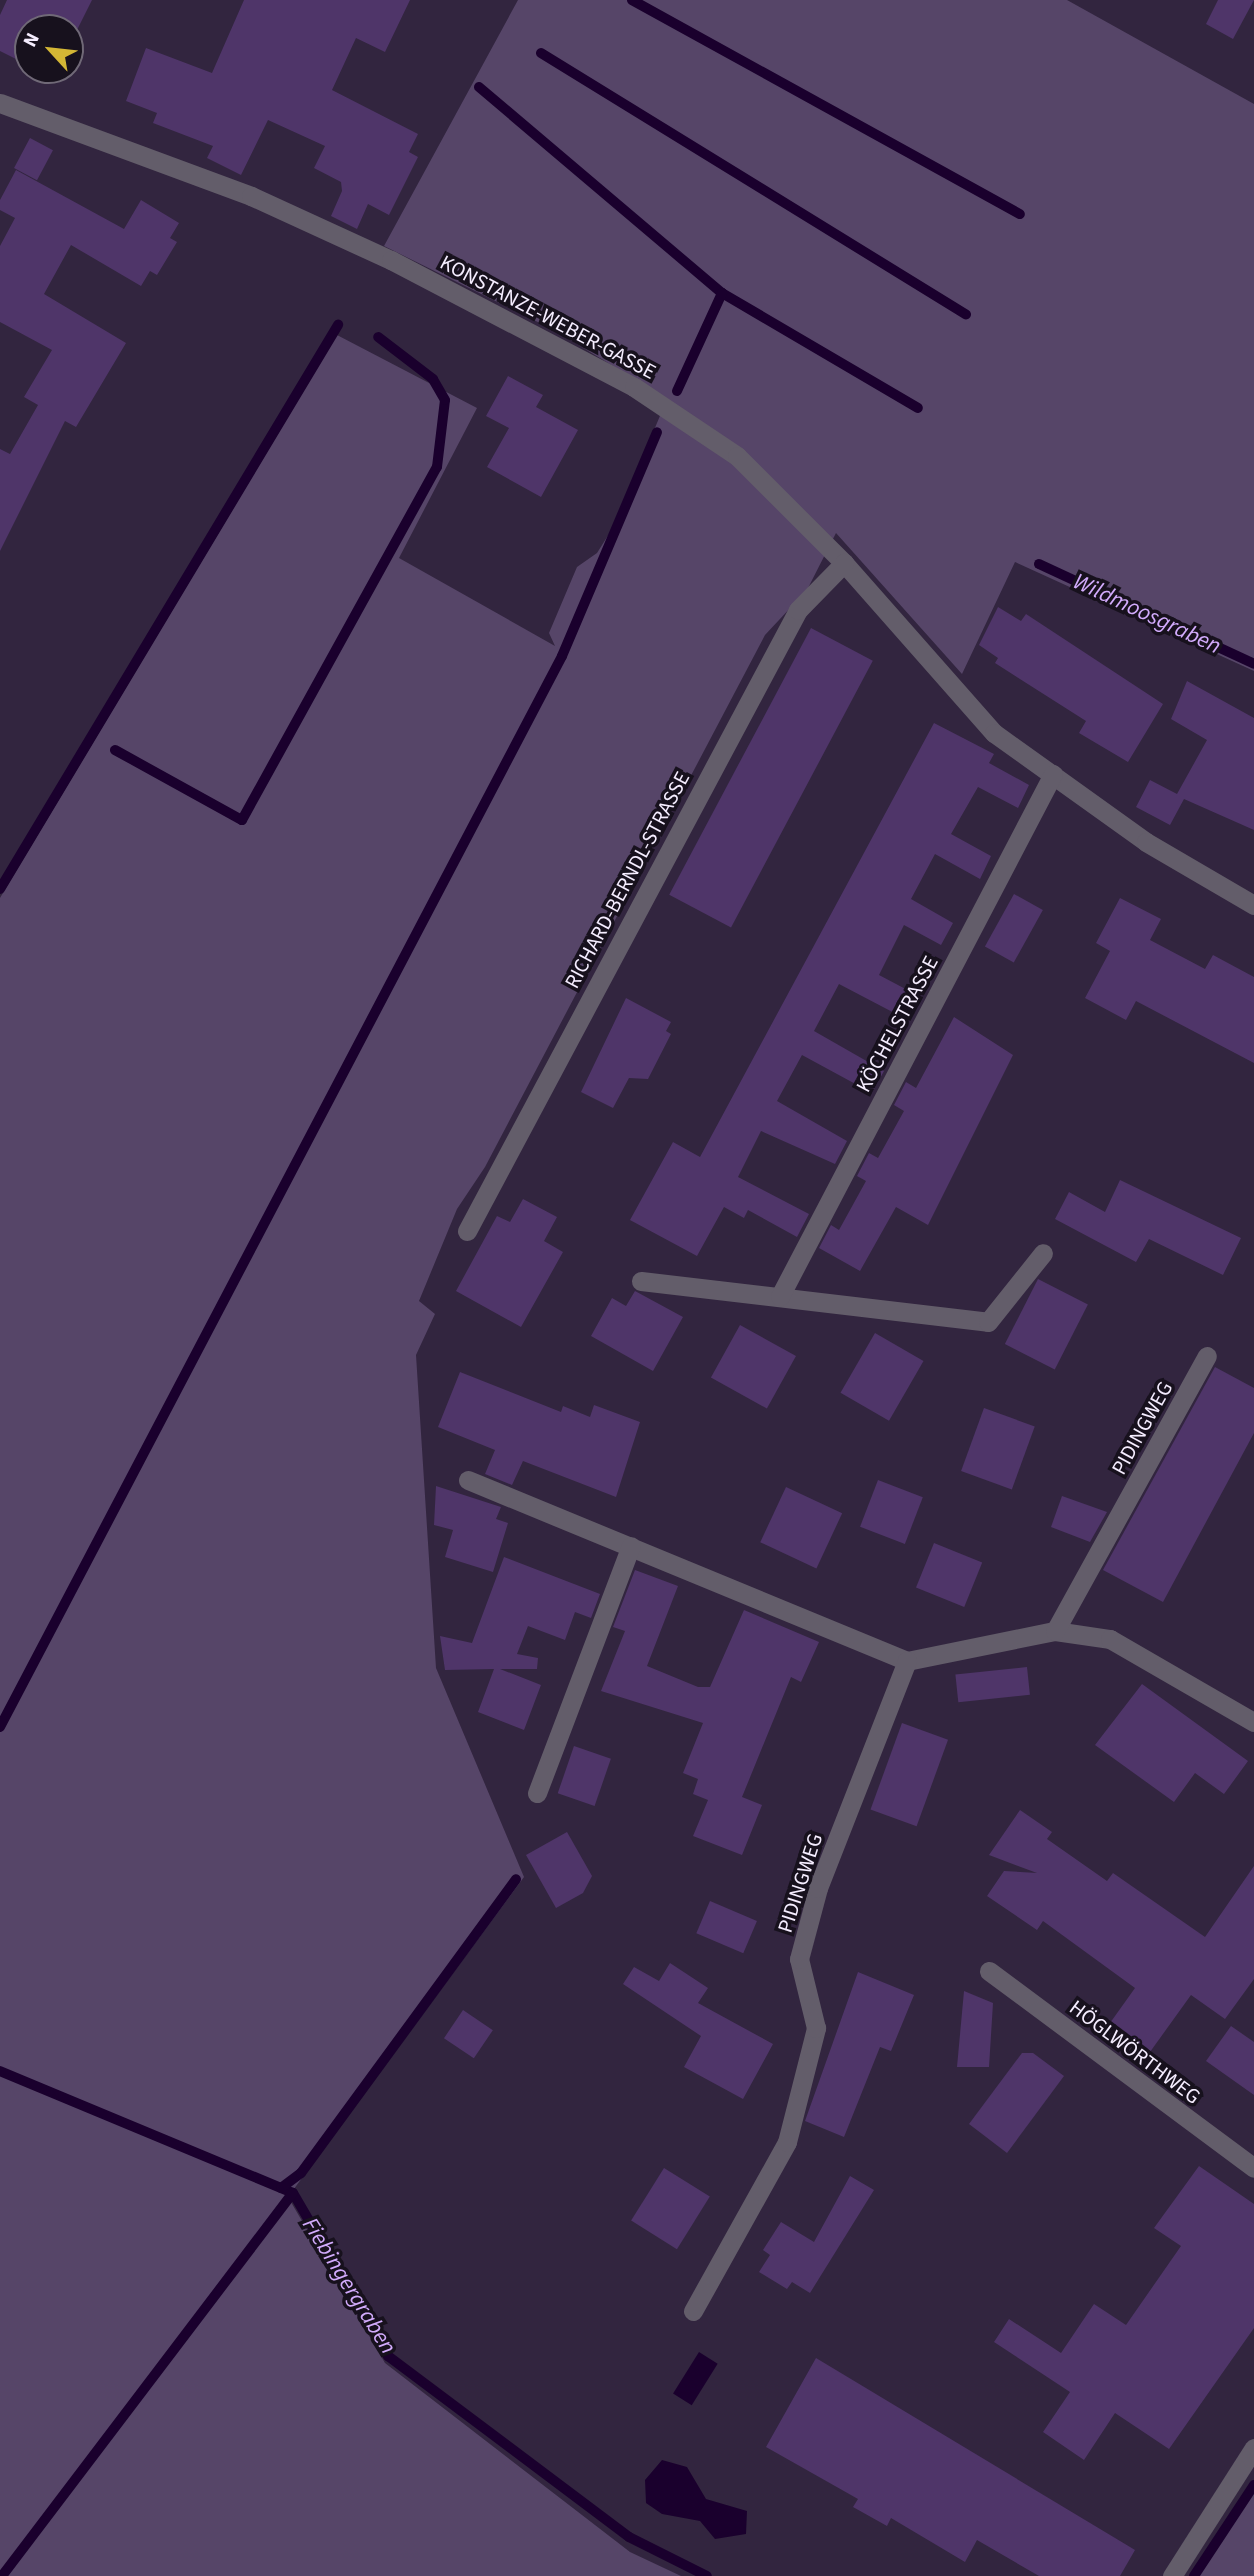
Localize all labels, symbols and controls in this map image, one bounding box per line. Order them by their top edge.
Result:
north arrow [14,14,84,84]
text: N [17,28,47,52]
street label: KONSTANZE-WEBER-GASSE [436,249,660,385]
water label: Wildmoosgraben [1069,568,1225,660]
street label: RICHARD-BERNDL-STRASSE [559,767,695,993]
street label: KÖCHELSTRASSE [850,952,944,1096]
street label: PIDINGWEG [1106,1377,1178,1479]
street label: PIDINGWEG [772,1830,828,1936]
street label: HÖGLWÖRTHWEG [1065,1995,1205,2109]
water label: Fiebingergraben [296,2213,402,2359]

